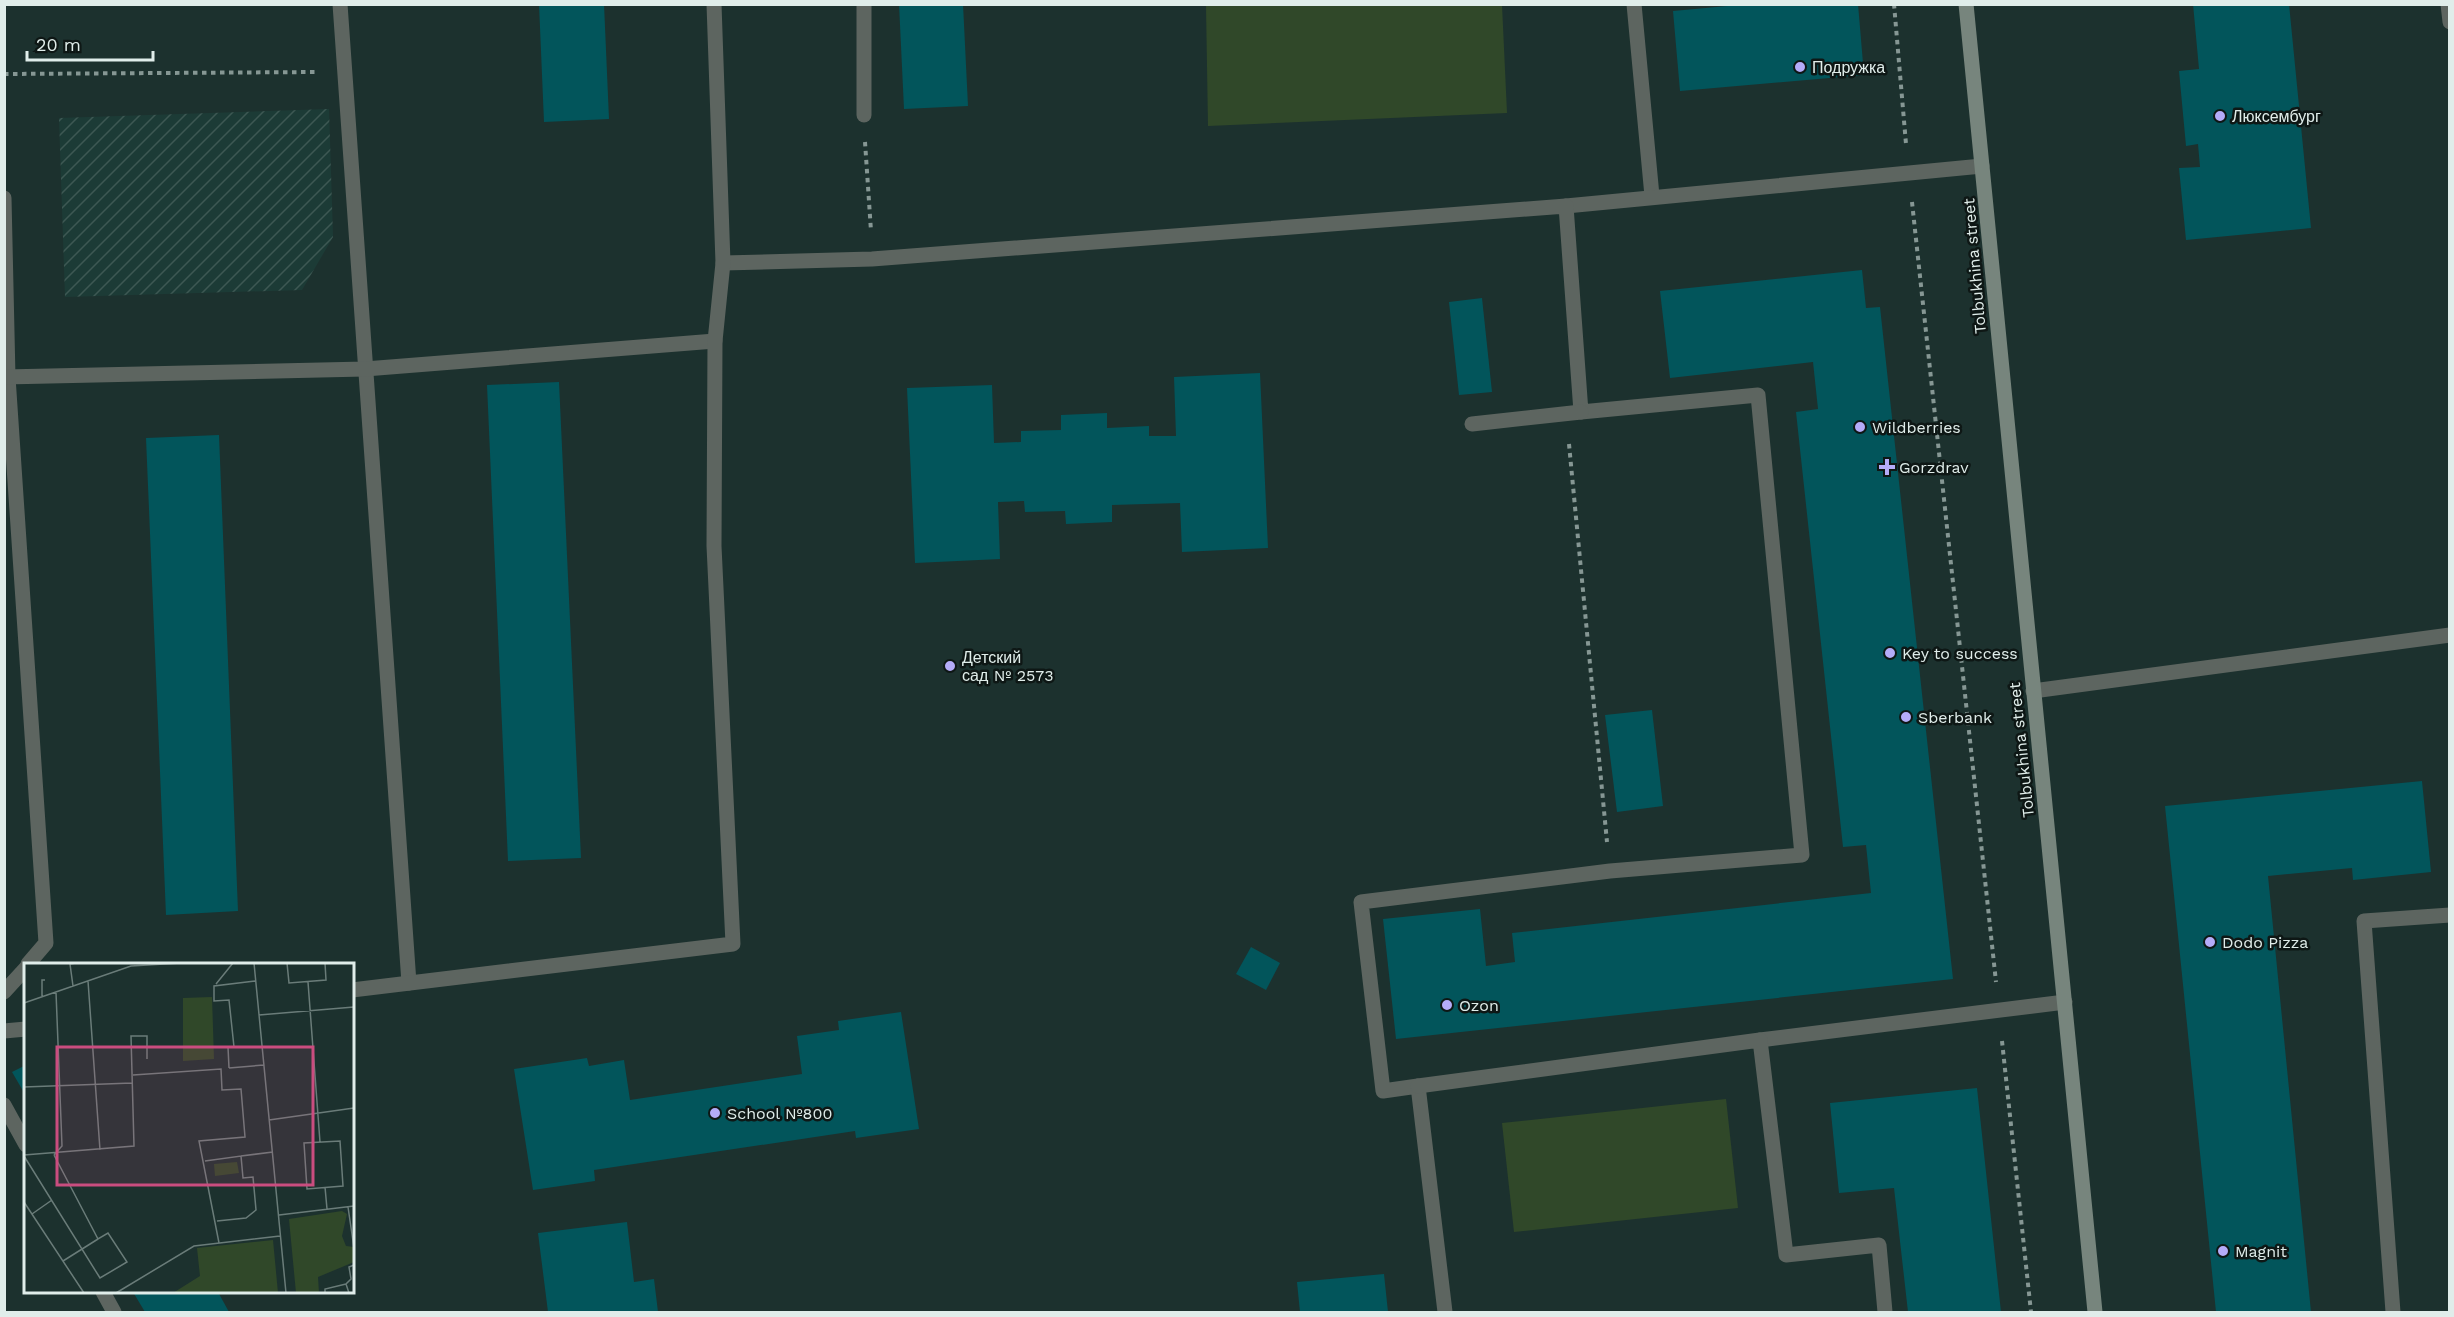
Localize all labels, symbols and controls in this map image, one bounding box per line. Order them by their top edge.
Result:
scale bar [27,24,153,62]
text: 20 m [36,34,81,55]
place label: Подружка [1812,58,1885,77]
marker: Подружка [1793,60,1807,74]
place label: Люксембург [2232,107,2321,126]
marker: Люксембург [2213,109,2227,123]
street label: Tolbukhina street [1959,197,1990,334]
place label: Wildberries [1872,418,1961,437]
marker: Wildberries [1853,420,1867,434]
place label: Gorzdrav [1899,458,1969,477]
marker: Gorzdrav [1880,460,1894,474]
place label: Key to success [1902,644,2018,663]
marker: Key to success [1883,646,1897,660]
place label: Детский сад № 2573 [962,648,1054,685]
marker: Детский сад № 2573 [943,659,957,673]
street label: Tolbukhina street [2005,681,2038,819]
place label: Sberbank [1918,708,1992,727]
marker: Sberbank [1899,710,1913,724]
place label: Dodo Pizza [2222,933,2308,952]
marker: Dodo Pizza [2203,935,2217,949]
inset map [24,963,354,1293]
place label: Ozon [1459,996,1499,1015]
marker: Ozon [1440,998,1454,1012]
place label: School №800 [727,1104,832,1123]
marker: School №800 [708,1106,722,1120]
place label: Magnit [2235,1242,2287,1261]
marker: Magnit [2216,1244,2230,1258]

